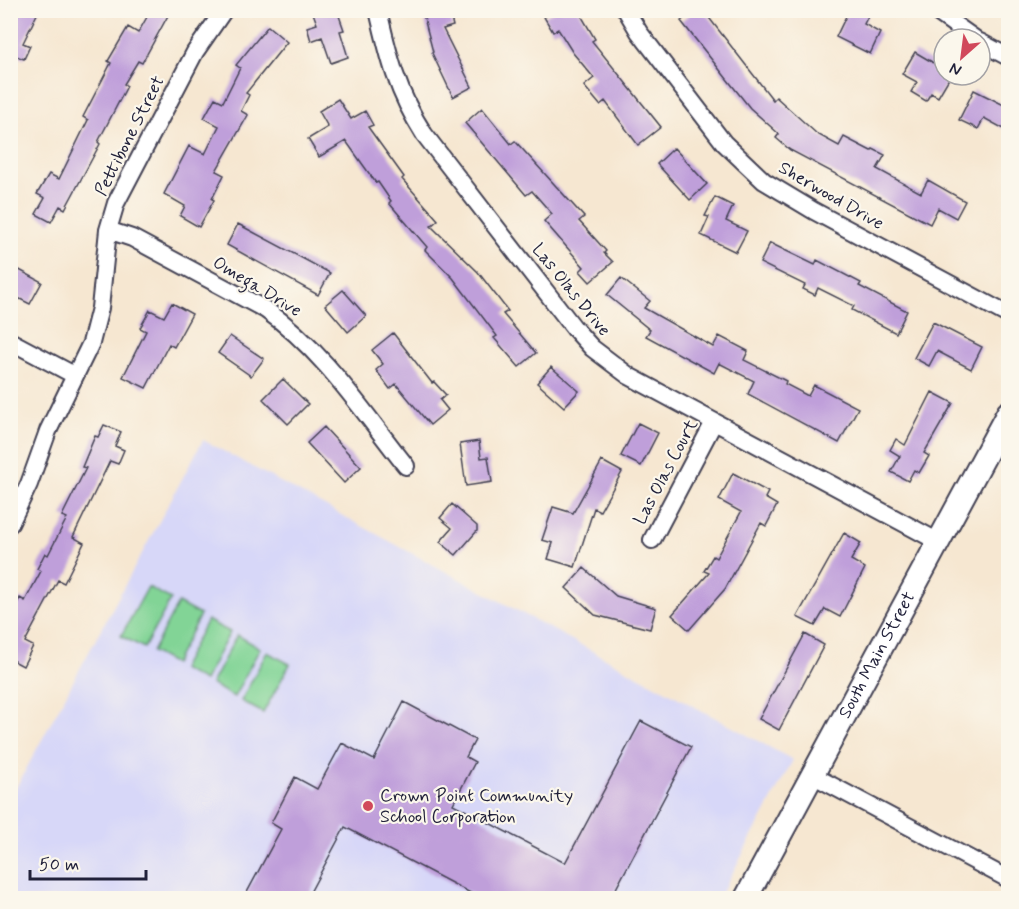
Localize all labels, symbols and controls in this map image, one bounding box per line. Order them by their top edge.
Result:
north arrow [932,27,992,87]
text: N [946,57,965,81]
street label: Pettibone Street [89,72,171,200]
street label: Sherwood Drive [774,156,888,236]
street label: Las Olas Drive [526,239,616,341]
street label: Omega Drive [207,251,306,325]
street label: Las Olas Court [628,415,704,529]
street label: South Main Street [833,588,921,723]
place label: Crown Point Community School Corporation [380,784,573,829]
marker: Crown Point Community School Corporation [361,799,375,813]
scale bar [30,843,146,881]
text: 50 m [39,853,79,877]

